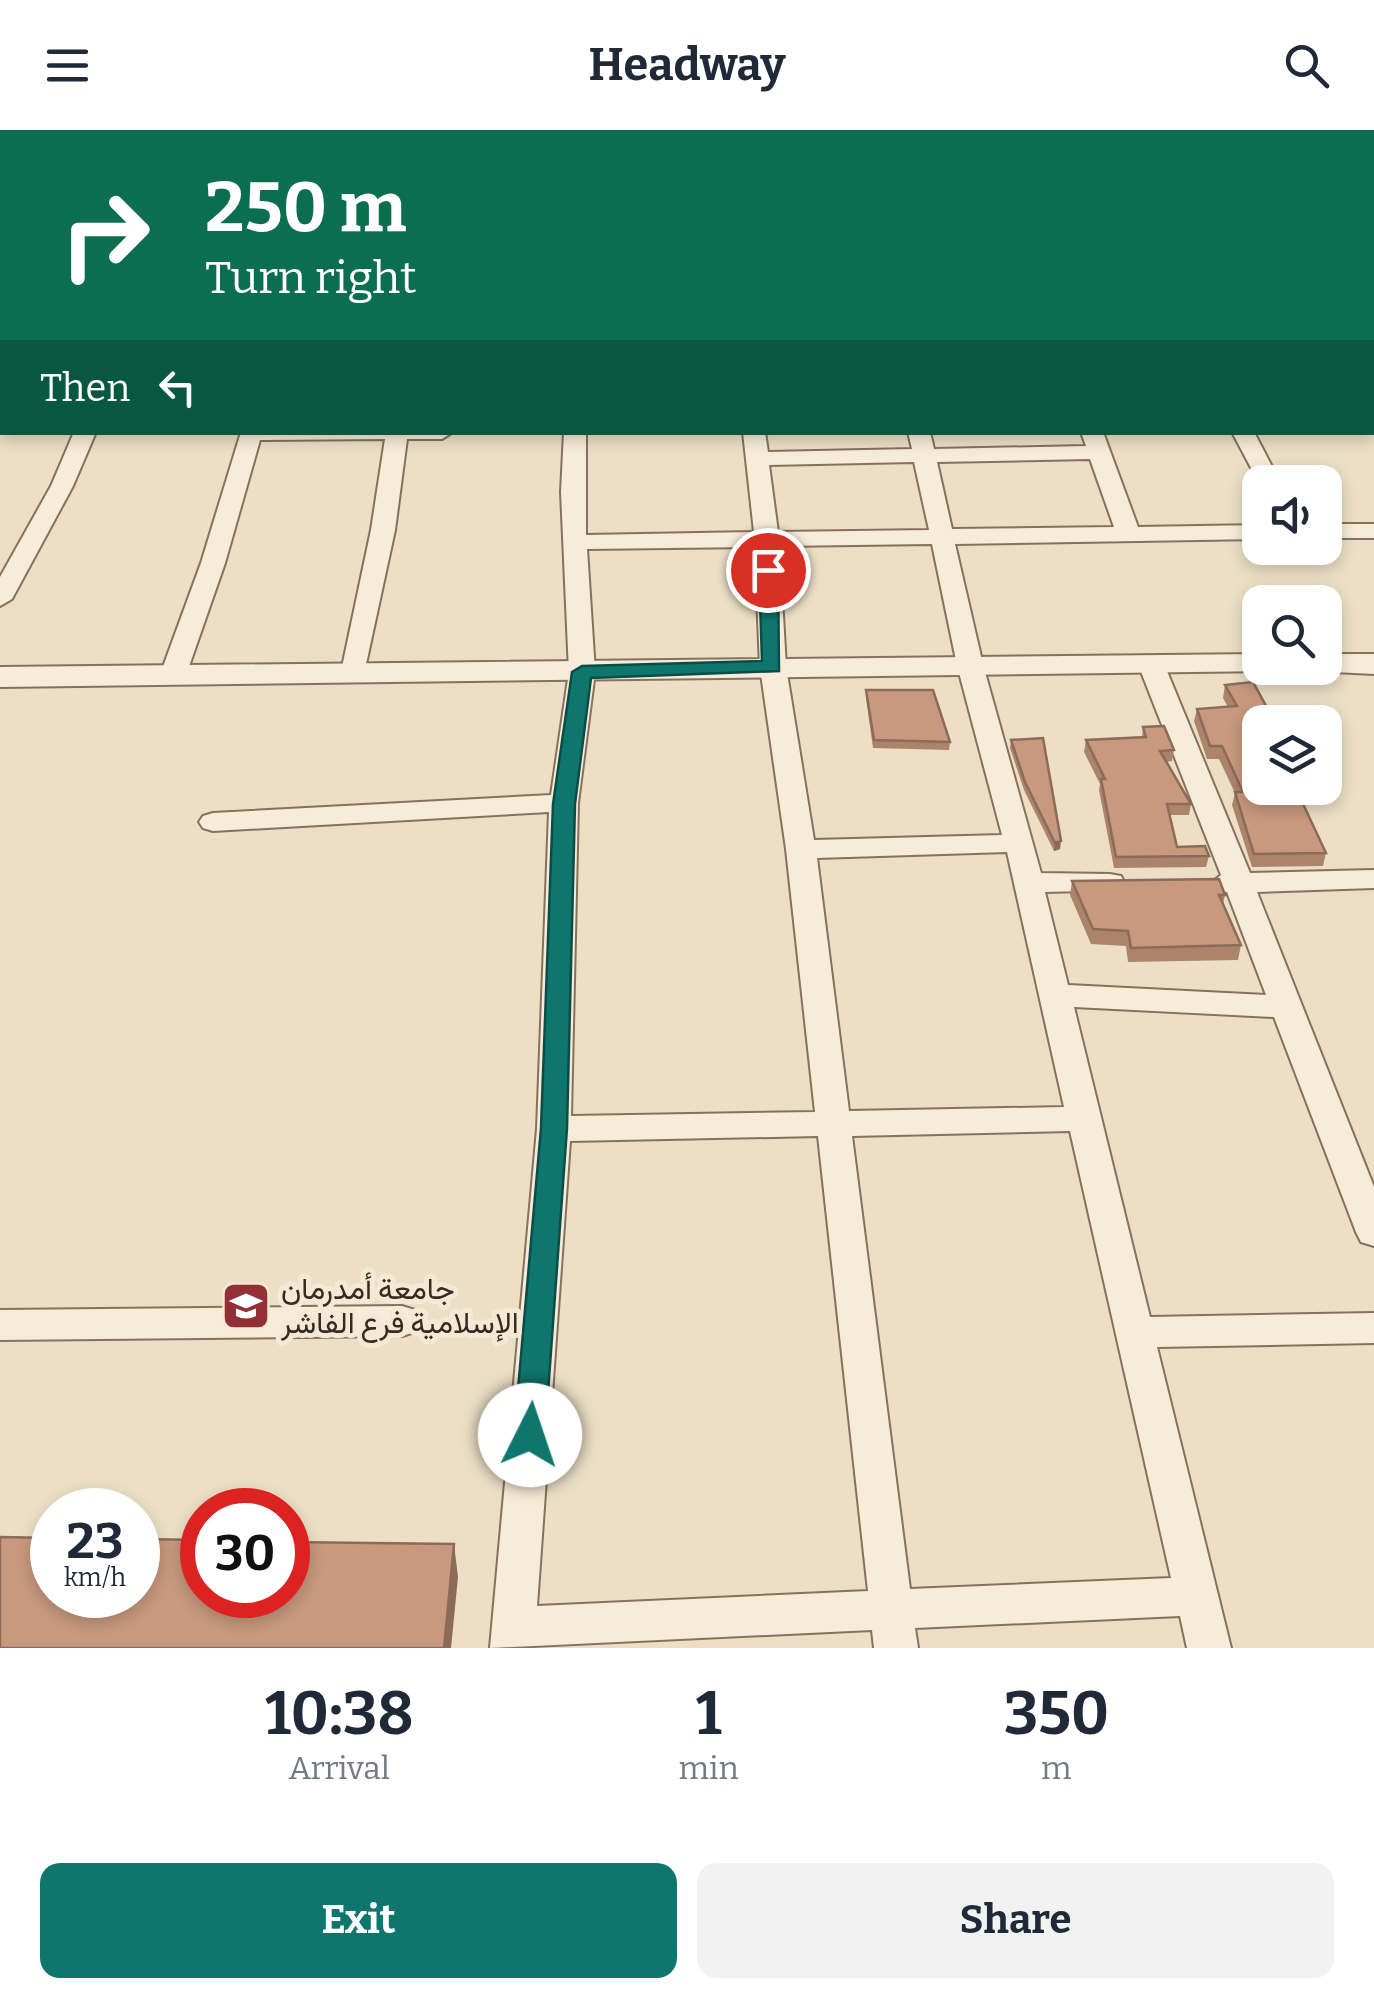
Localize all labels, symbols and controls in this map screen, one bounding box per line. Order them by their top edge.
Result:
icon: menu [40,38,95,93]
text: Headway [589,38,785,92]
icon: search [1279,38,1334,93]
text: 250 m [205,166,407,250]
icon: right [40,170,170,300]
text: Turn right [205,251,417,305]
icon: left [150,360,205,415]
text: Then [40,365,130,411]
map controls [1242,465,1342,805]
button: sound [1242,465,1342,565]
pin [726,528,811,613]
icon: arrive [741,543,796,598]
button: search [1242,585,1342,685]
button: layers [1242,705,1342,805]
place label: جامعة أمدرمان الإسلامية فرع الفاشر [280,1271,519,1343]
school or university icon: جامعة أمدرمان الإسلامية فرع الفاشر [220,1280,272,1332]
position arrow [478,1383,582,1487]
speed limit sign: 30 [180,1488,310,1618]
text: 23 [67,1511,123,1571]
text: km/h [64,1563,126,1593]
text: 10:38 [265,1678,414,1750]
text: 1 [696,1678,722,1750]
text: 350 [1004,1678,1109,1750]
text: Arrival [289,1749,390,1787]
text: min [678,1749,739,1787]
text: m [1041,1749,1072,1787]
button: Exit [40,1863,677,1978]
button: Share [697,1863,1334,1978]

